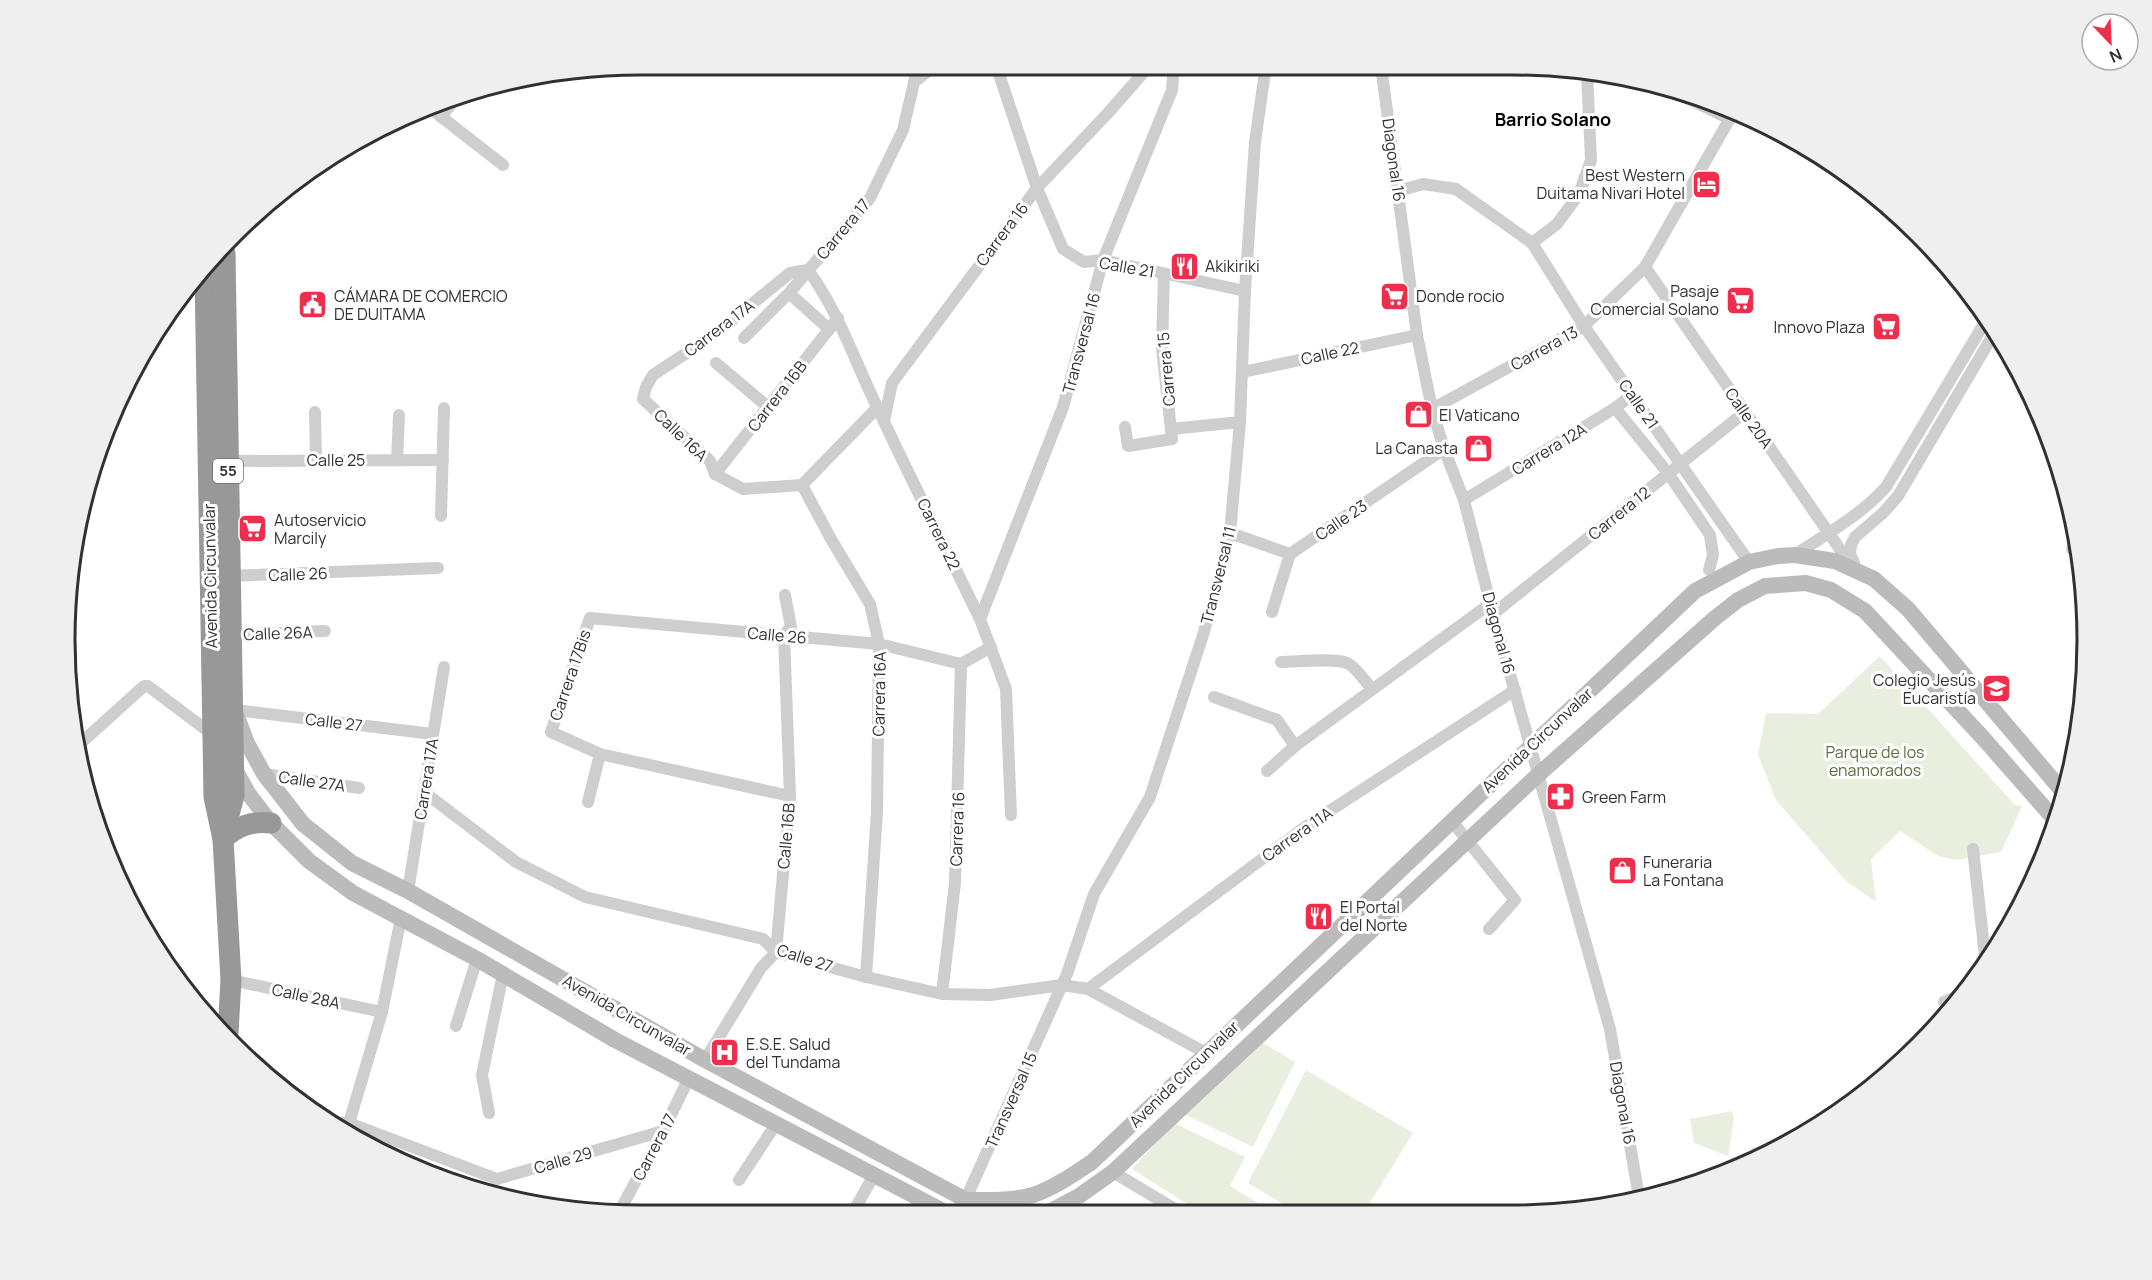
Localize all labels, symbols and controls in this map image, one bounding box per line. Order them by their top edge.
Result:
north arrow [2080,12,2140,72]
text: N [2106,43,2125,68]
district label: Barrio Solano [1495,107,1611,131]
street label: Diagonal 16 [1377,117,1411,203]
place label: Best Western Duitama Nivari Hotel [1537,164,1685,204]
hotel icon: Best Western Duitama Nivari Hotel [1690,168,1722,200]
street label: Carrera 17 [811,194,875,264]
street label: Carrera 16 [971,198,1033,270]
restaurant icon: Akikiriki [1168,250,1200,282]
street label: Calle 21 [1098,251,1156,283]
place label: Akikiriki [1205,255,1260,277]
supermarket icon: Donde rocio [1379,280,1411,312]
place label: Pasaje Comercial Solano [1591,280,1719,320]
supermarket icon: Pasaje Comercial Solano [1724,284,1756,316]
place label: CÁMARA DE COMERCIO DE DUITAMA [334,285,508,325]
place label: Donde rocio [1416,285,1505,307]
public building icon: CÁMARA DE COMERCIO DE DUITAMA [297,289,329,321]
street label: Transversal 16 [1057,290,1105,396]
street label: Carrera 17A [679,294,759,362]
supermarket icon: Innovo Plaza [1870,311,1902,343]
place label: Innovo Plaza [1774,316,1865,338]
street label: Carrera 13 [1506,321,1582,375]
street label: Carrera 15 [1152,331,1180,407]
street label: Calle 22 [1299,336,1361,370]
street label: Carrera 16B [742,356,812,436]
street label: Calle 21 [1614,375,1664,433]
street label: Calle 20A [1720,383,1778,453]
shop icon: El Vaticano [1402,399,1434,431]
street label: Calle 16A [649,404,713,466]
place label: El Vaticano [1439,404,1520,426]
street label: Carrera 12A [1507,418,1591,480]
shop icon: La Canasta [1463,432,1495,464]
place label: La Canasta [1375,437,1458,459]
street label: Calle 25 [307,449,365,471]
road number: 55 [213,459,243,483]
street label: Carrera 12 [1583,481,1655,545]
street label: Carrera 22 [912,495,966,573]
street label: Calle 23 [1311,495,1371,545]
street label: Avenida Circunvalar [198,503,222,649]
place label: Autoservicio Marcily [274,509,366,549]
supermarket icon: Autoservicio Marcily [237,513,269,545]
street label: Transversal 11 [1195,524,1241,626]
street label: Calle 26 [268,562,328,586]
street label: Diagonal 16 [1478,590,1520,676]
street label: Calle 26A [243,621,313,645]
street label: Calle 26 [746,621,808,649]
street label: Carrera 17Bis [544,627,596,723]
street label: Carrera 16A [867,651,891,737]
place label: Colegio Jesús Eucaristía [1873,669,1976,709]
school or university icon: Colegio Jesús Eucaristía [1981,673,2013,705]
street label: Avenida Circunvalar [1477,682,1598,797]
street label: Calle 27 [304,708,364,736]
street label: Carrera 17A [409,737,443,821]
park label: Parque de los enamorados [1825,741,1925,781]
street label: Calle 27A [277,765,347,797]
pharmacy icon: Green Farm [1545,781,1577,813]
place label: Green Farm [1582,786,1666,808]
street label: Carrera 16 [945,791,969,867]
street label: Calle 16B [772,802,800,870]
street label: Carrera 11A [1257,802,1337,866]
place label: Funeraria La Fontana [1643,851,1724,891]
shop icon: Funeraria La Fontana [1606,855,1638,887]
place label: El Portal del Norte [1340,896,1407,936]
restaurant icon: El Portal del Norte [1303,900,1335,932]
street label: Calle 27 [774,939,836,977]
street label: Avenida Circunvalar [559,969,695,1061]
street label: Calle 28A [270,978,342,1014]
street label: Avenida Circunvalar [1124,1016,1244,1132]
place label: E.S.E. Salud del Tundama [746,1033,840,1073]
hospital icon: E.S.E. Salud del Tundama [709,1037,741,1069]
street label: Transversal 15 [980,1048,1042,1152]
street label: Diagonal 16 [1605,1060,1641,1146]
street label: Carrera 17 [627,1110,681,1184]
street label: Calle 29 [531,1141,595,1179]

